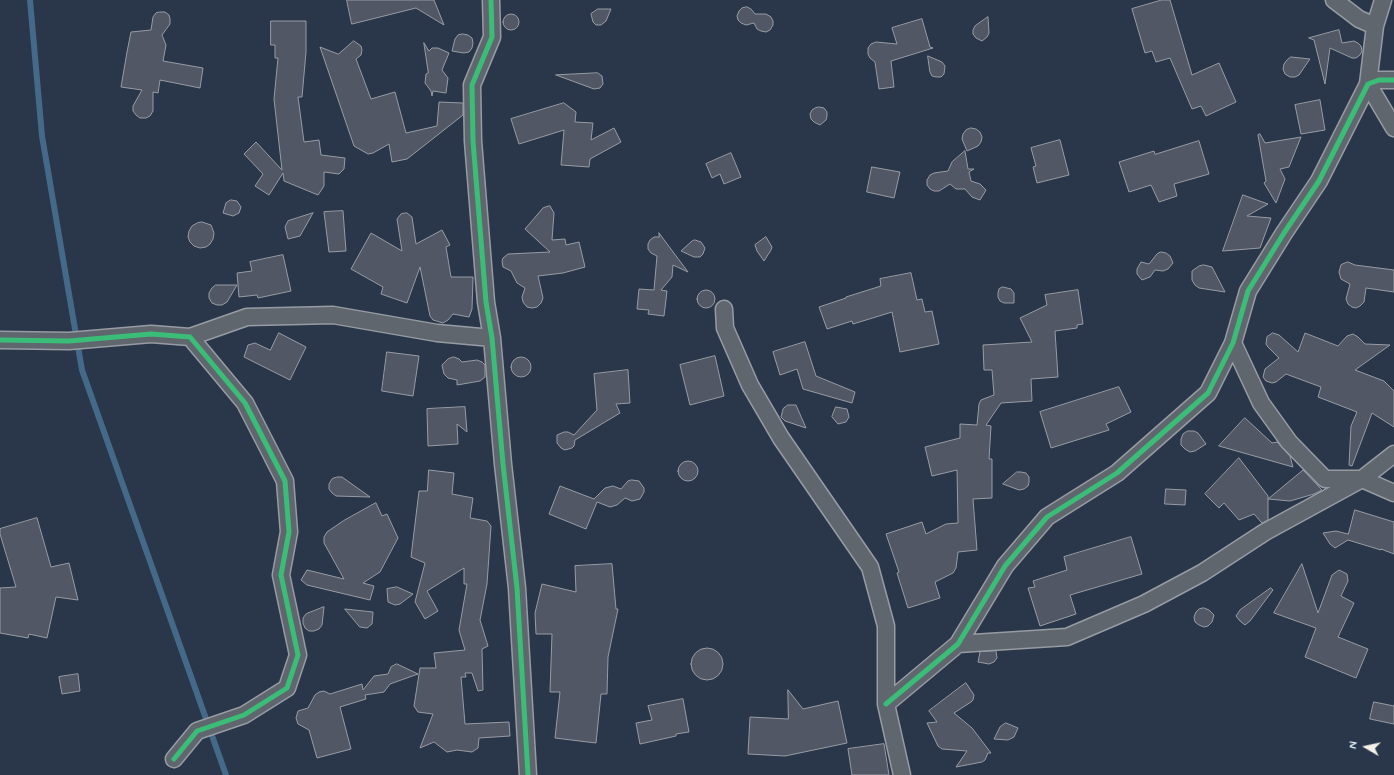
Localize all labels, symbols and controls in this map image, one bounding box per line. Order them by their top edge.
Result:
north arrow [1346,727,1386,767]
text: N [1347,740,1362,750]

